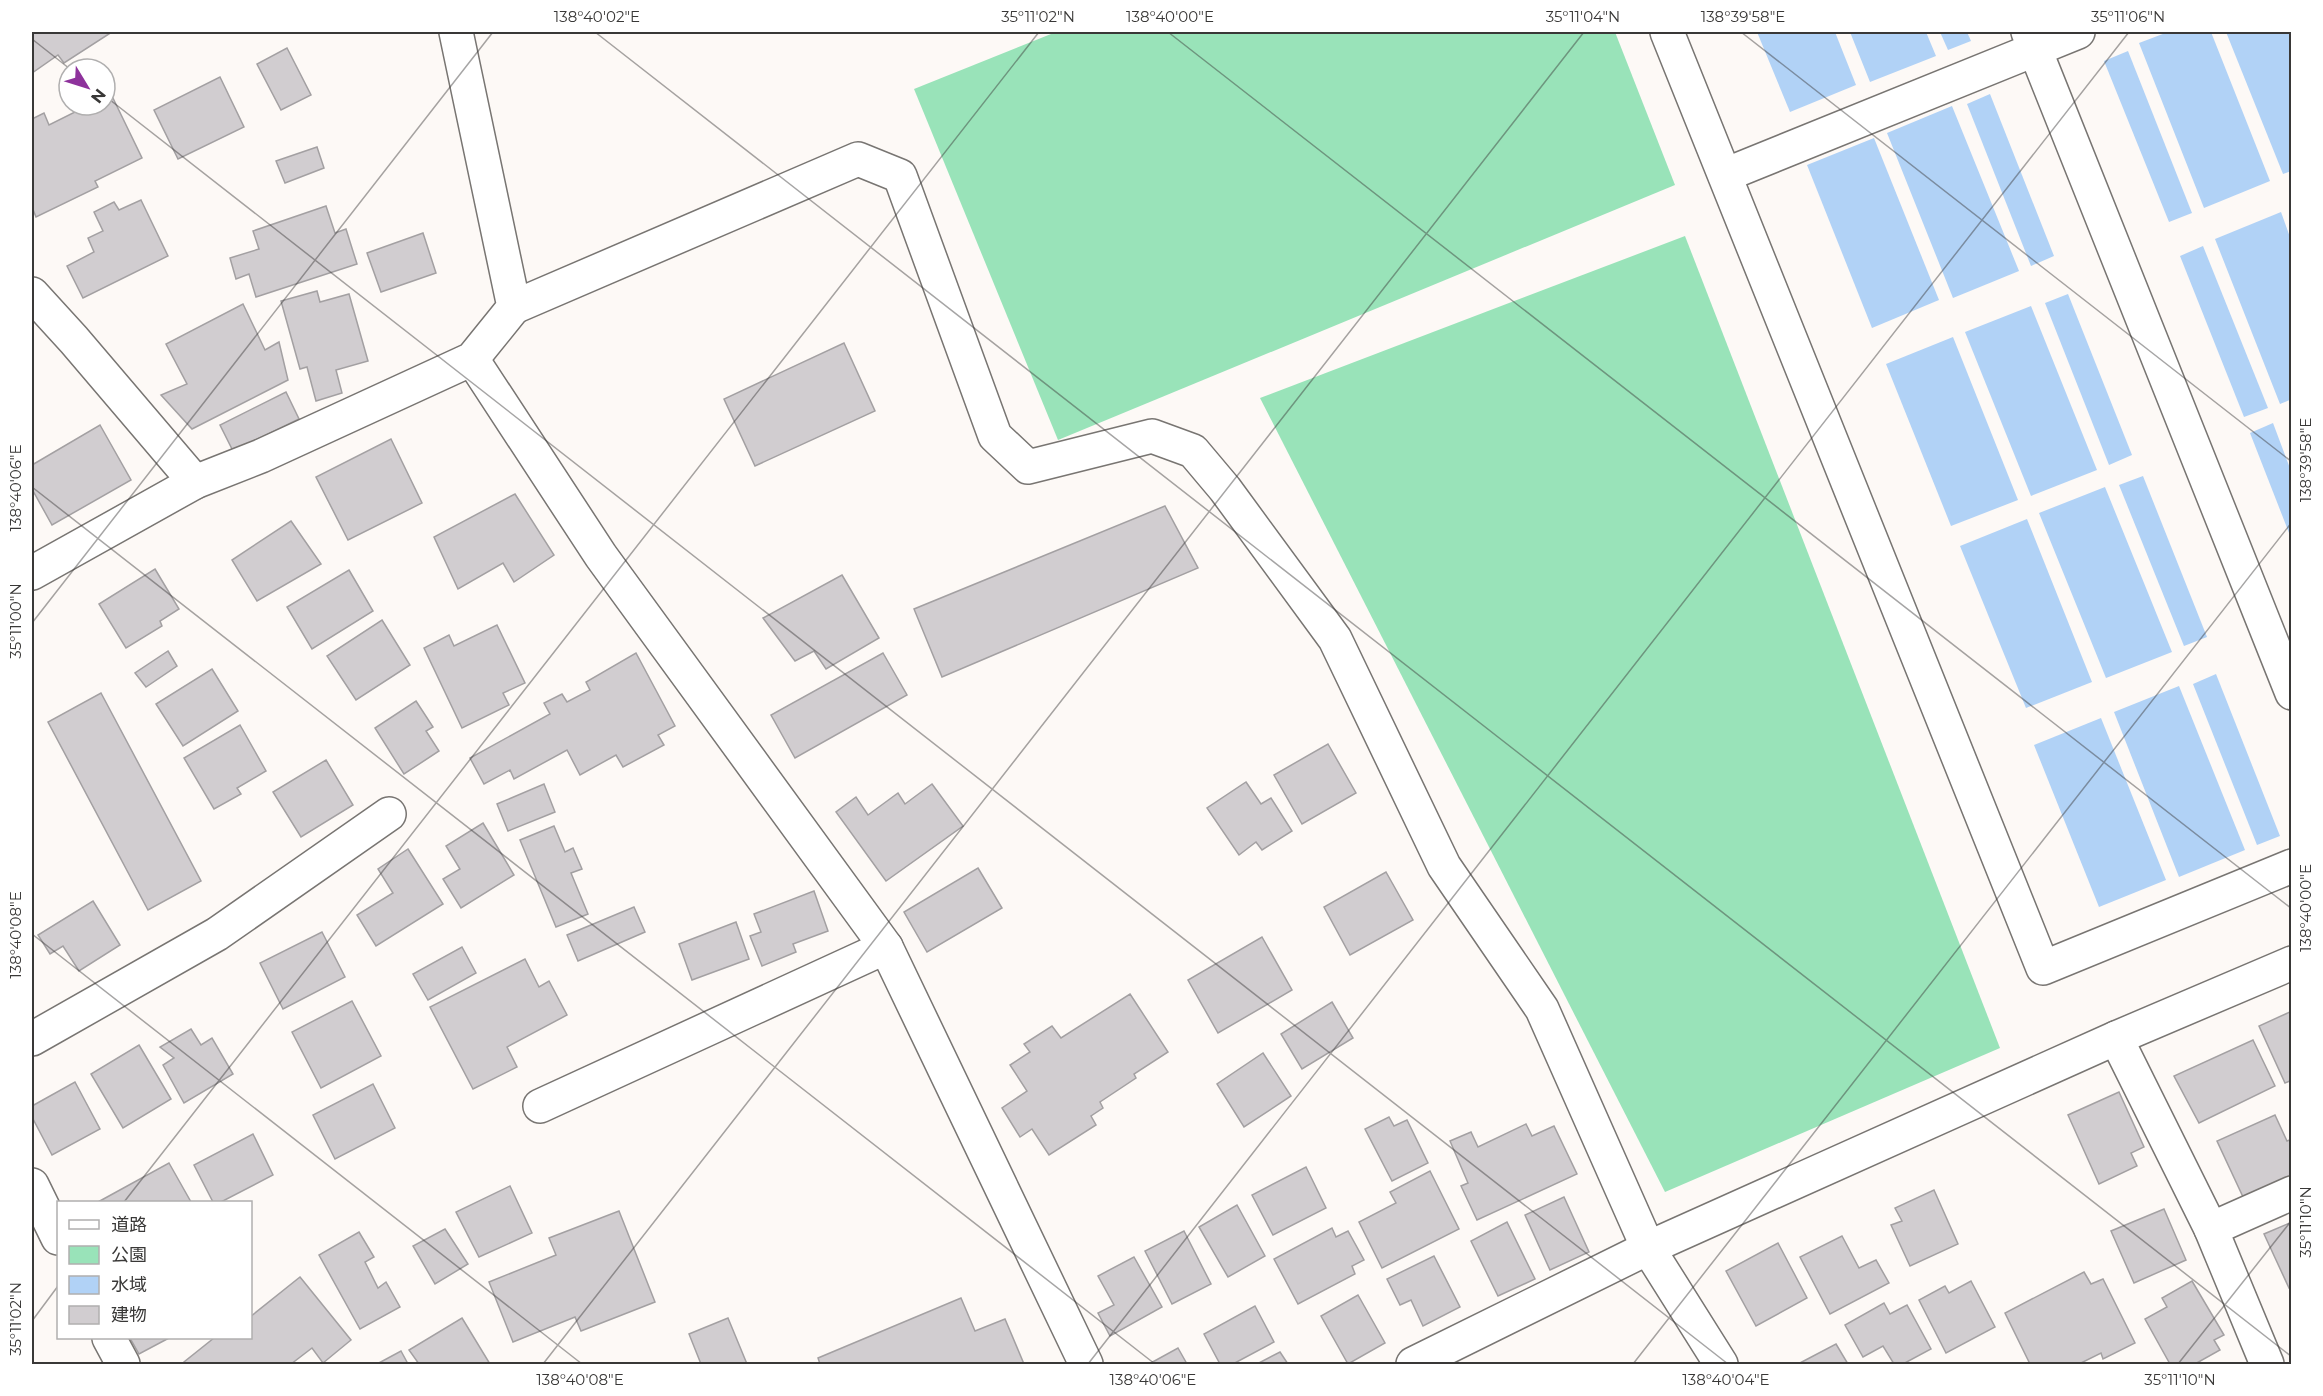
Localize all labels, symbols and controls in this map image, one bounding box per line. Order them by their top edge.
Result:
text: 138°40'02"E [554,7,640,26]
text: 35°11'02"N [1001,7,1075,26]
text: 138°40'00"E [1126,7,1214,26]
text: 35°11'04"N [1546,7,1620,26]
text: 138°39'58"E [1701,7,1785,26]
text: 35°11'06"N [2091,7,2165,26]
north arrow [57,57,117,117]
text: N [87,85,110,107]
text: 138°39'58"E [2296,418,2315,502]
text: 138°40'06"E [6,445,25,531]
text: 35°11'00"N [6,583,25,659]
text: 138°40'00"E [2296,864,2315,952]
text: 138°40'08"E [6,891,25,979]
text: 35°11'10"N [2296,1186,2315,1258]
legend [57,1201,252,1339]
text: 道路 [111,1214,147,1236]
text: 公園 [111,1244,147,1266]
text: 水域 [111,1274,147,1296]
text: 35°11'02"N [6,1282,25,1356]
text: 建物 [111,1304,147,1326]
text: 138°40'08"E [536,1370,624,1389]
text: 138°40'06"E [1110,1370,1196,1389]
text: 138°40'04"E [1682,1370,1770,1389]
text: 35°11'10"N [2144,1370,2216,1389]

